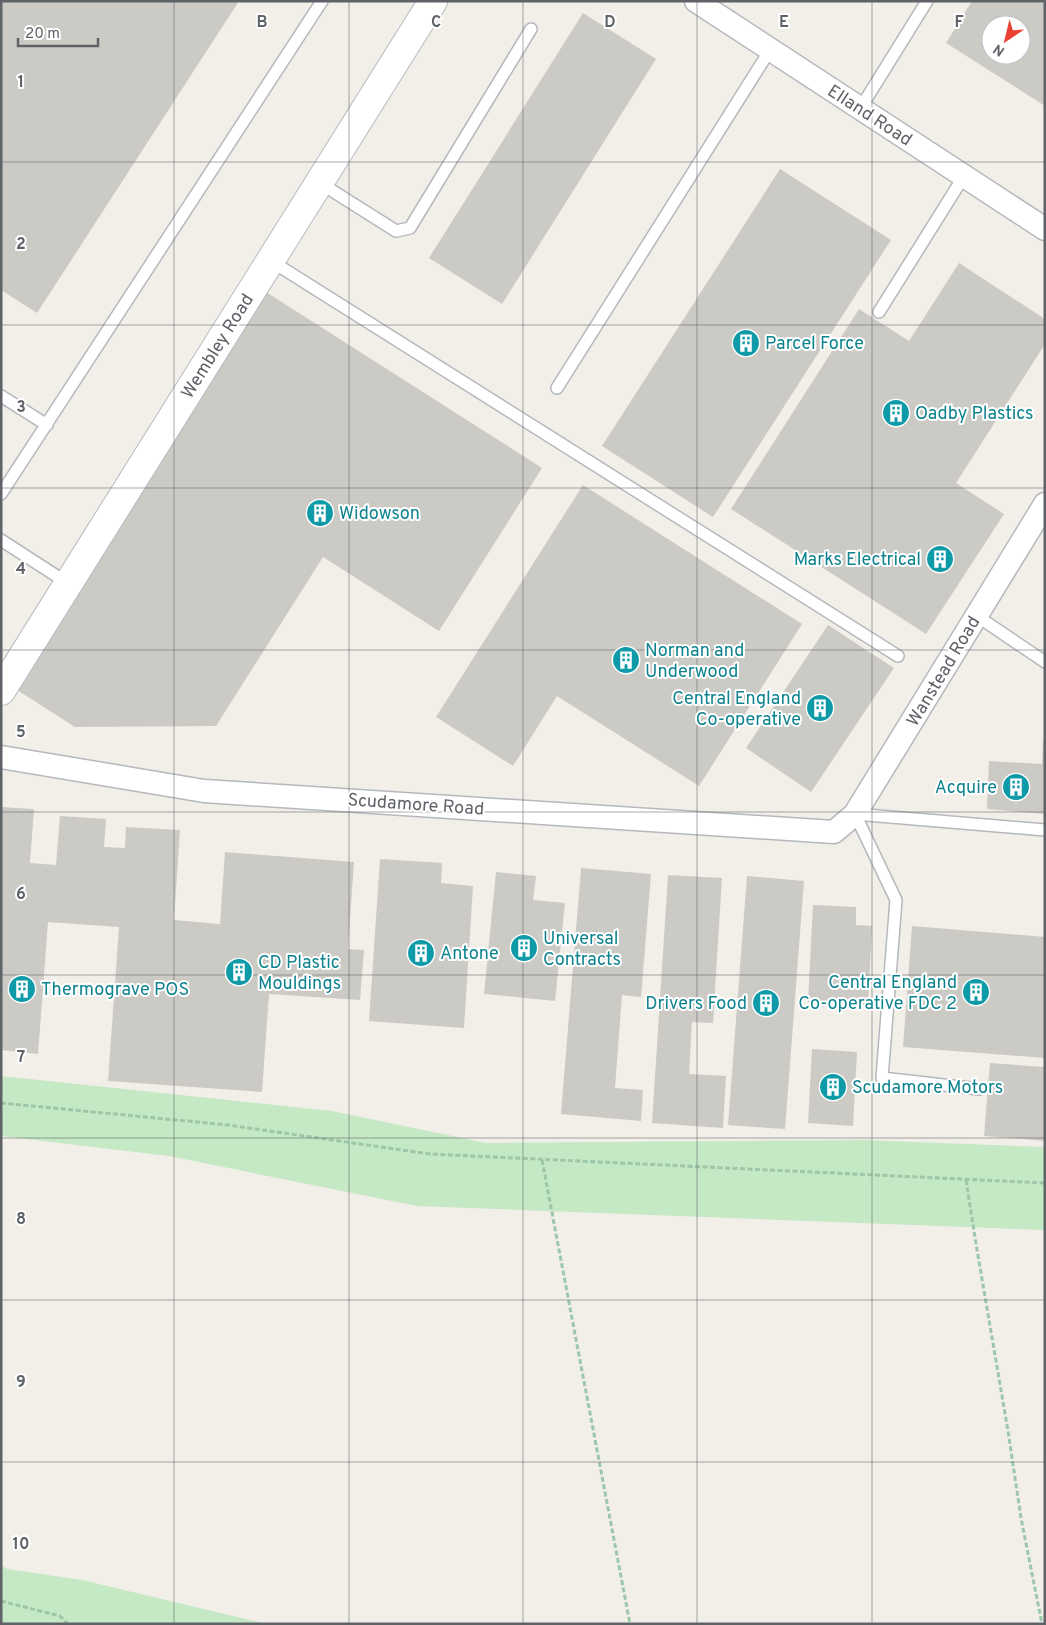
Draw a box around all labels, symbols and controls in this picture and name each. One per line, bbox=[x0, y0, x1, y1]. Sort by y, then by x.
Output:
text: B bbox=[256, 13, 268, 33]
text: C bbox=[431, 13, 441, 33]
text: D bbox=[604, 13, 616, 33]
text: E bbox=[779, 13, 789, 33]
text: F bbox=[954, 13, 964, 33]
scale bar bbox=[18, 15, 98, 47]
north arrow bbox=[981, 15, 1031, 65]
text: 20 m bbox=[25, 25, 60, 44]
text: N bbox=[990, 40, 1008, 59]
text: 1 bbox=[18, 73, 24, 93]
street label: Elland Road bbox=[823, 80, 916, 152]
text: 2 bbox=[16, 235, 26, 255]
street label: Wembley Road bbox=[177, 290, 260, 404]
building icon: Parcel Force bbox=[731, 328, 761, 358]
place label: Parcel Force bbox=[765, 333, 864, 356]
text: 3 bbox=[16, 398, 26, 418]
building icon: Oadby Plastics bbox=[881, 398, 911, 428]
place label: Oadby Plastics bbox=[915, 403, 1034, 426]
building icon: Widowson bbox=[305, 498, 335, 528]
place label: Widowson bbox=[339, 503, 420, 526]
building icon: Marks Electrical bbox=[925, 544, 955, 574]
place label: Marks Electrical bbox=[794, 549, 921, 572]
text: 4 bbox=[16, 560, 26, 580]
street label: Wanstead Road bbox=[902, 612, 986, 731]
place label: Norman and Underwood bbox=[645, 640, 744, 684]
building icon: Norman and Underwood bbox=[611, 645, 641, 675]
place label: Central England Co-operative bbox=[672, 688, 801, 732]
building icon: Central England Co-operative bbox=[805, 693, 835, 723]
text: 5 bbox=[16, 723, 26, 743]
building icon: Acquire bbox=[1001, 772, 1031, 802]
place label: Acquire bbox=[935, 777, 997, 800]
street label: Scudamore Road bbox=[347, 789, 485, 822]
text: 6 bbox=[16, 885, 26, 905]
place label: Universal Contracts bbox=[543, 928, 621, 972]
building icon: Universal Contracts bbox=[509, 933, 539, 963]
building icon: Antone bbox=[406, 938, 436, 968]
place label: Antone bbox=[440, 943, 499, 966]
place label: CD Plastic Mouldings bbox=[258, 952, 341, 996]
building icon: CD Plastic Mouldings bbox=[224, 957, 254, 987]
place label: Central England Co-operative FDC 2 bbox=[798, 972, 957, 1016]
building icon: Thermograve POS bbox=[7, 974, 37, 1004]
building icon: Central England Co-operative FDC 2 bbox=[961, 977, 991, 1007]
place label: Thermograve POS bbox=[41, 979, 189, 1002]
building icon: Drivers Food bbox=[751, 988, 781, 1018]
place label: Drivers Food bbox=[645, 993, 747, 1016]
text: 7 bbox=[17, 1048, 25, 1068]
building icon: Scudamore Motors bbox=[818, 1072, 848, 1102]
place label: Scudamore Motors bbox=[852, 1077, 1003, 1100]
text: 8 bbox=[16, 1210, 26, 1230]
text: 9 bbox=[16, 1373, 26, 1393]
text: 10 bbox=[13, 1535, 29, 1555]

